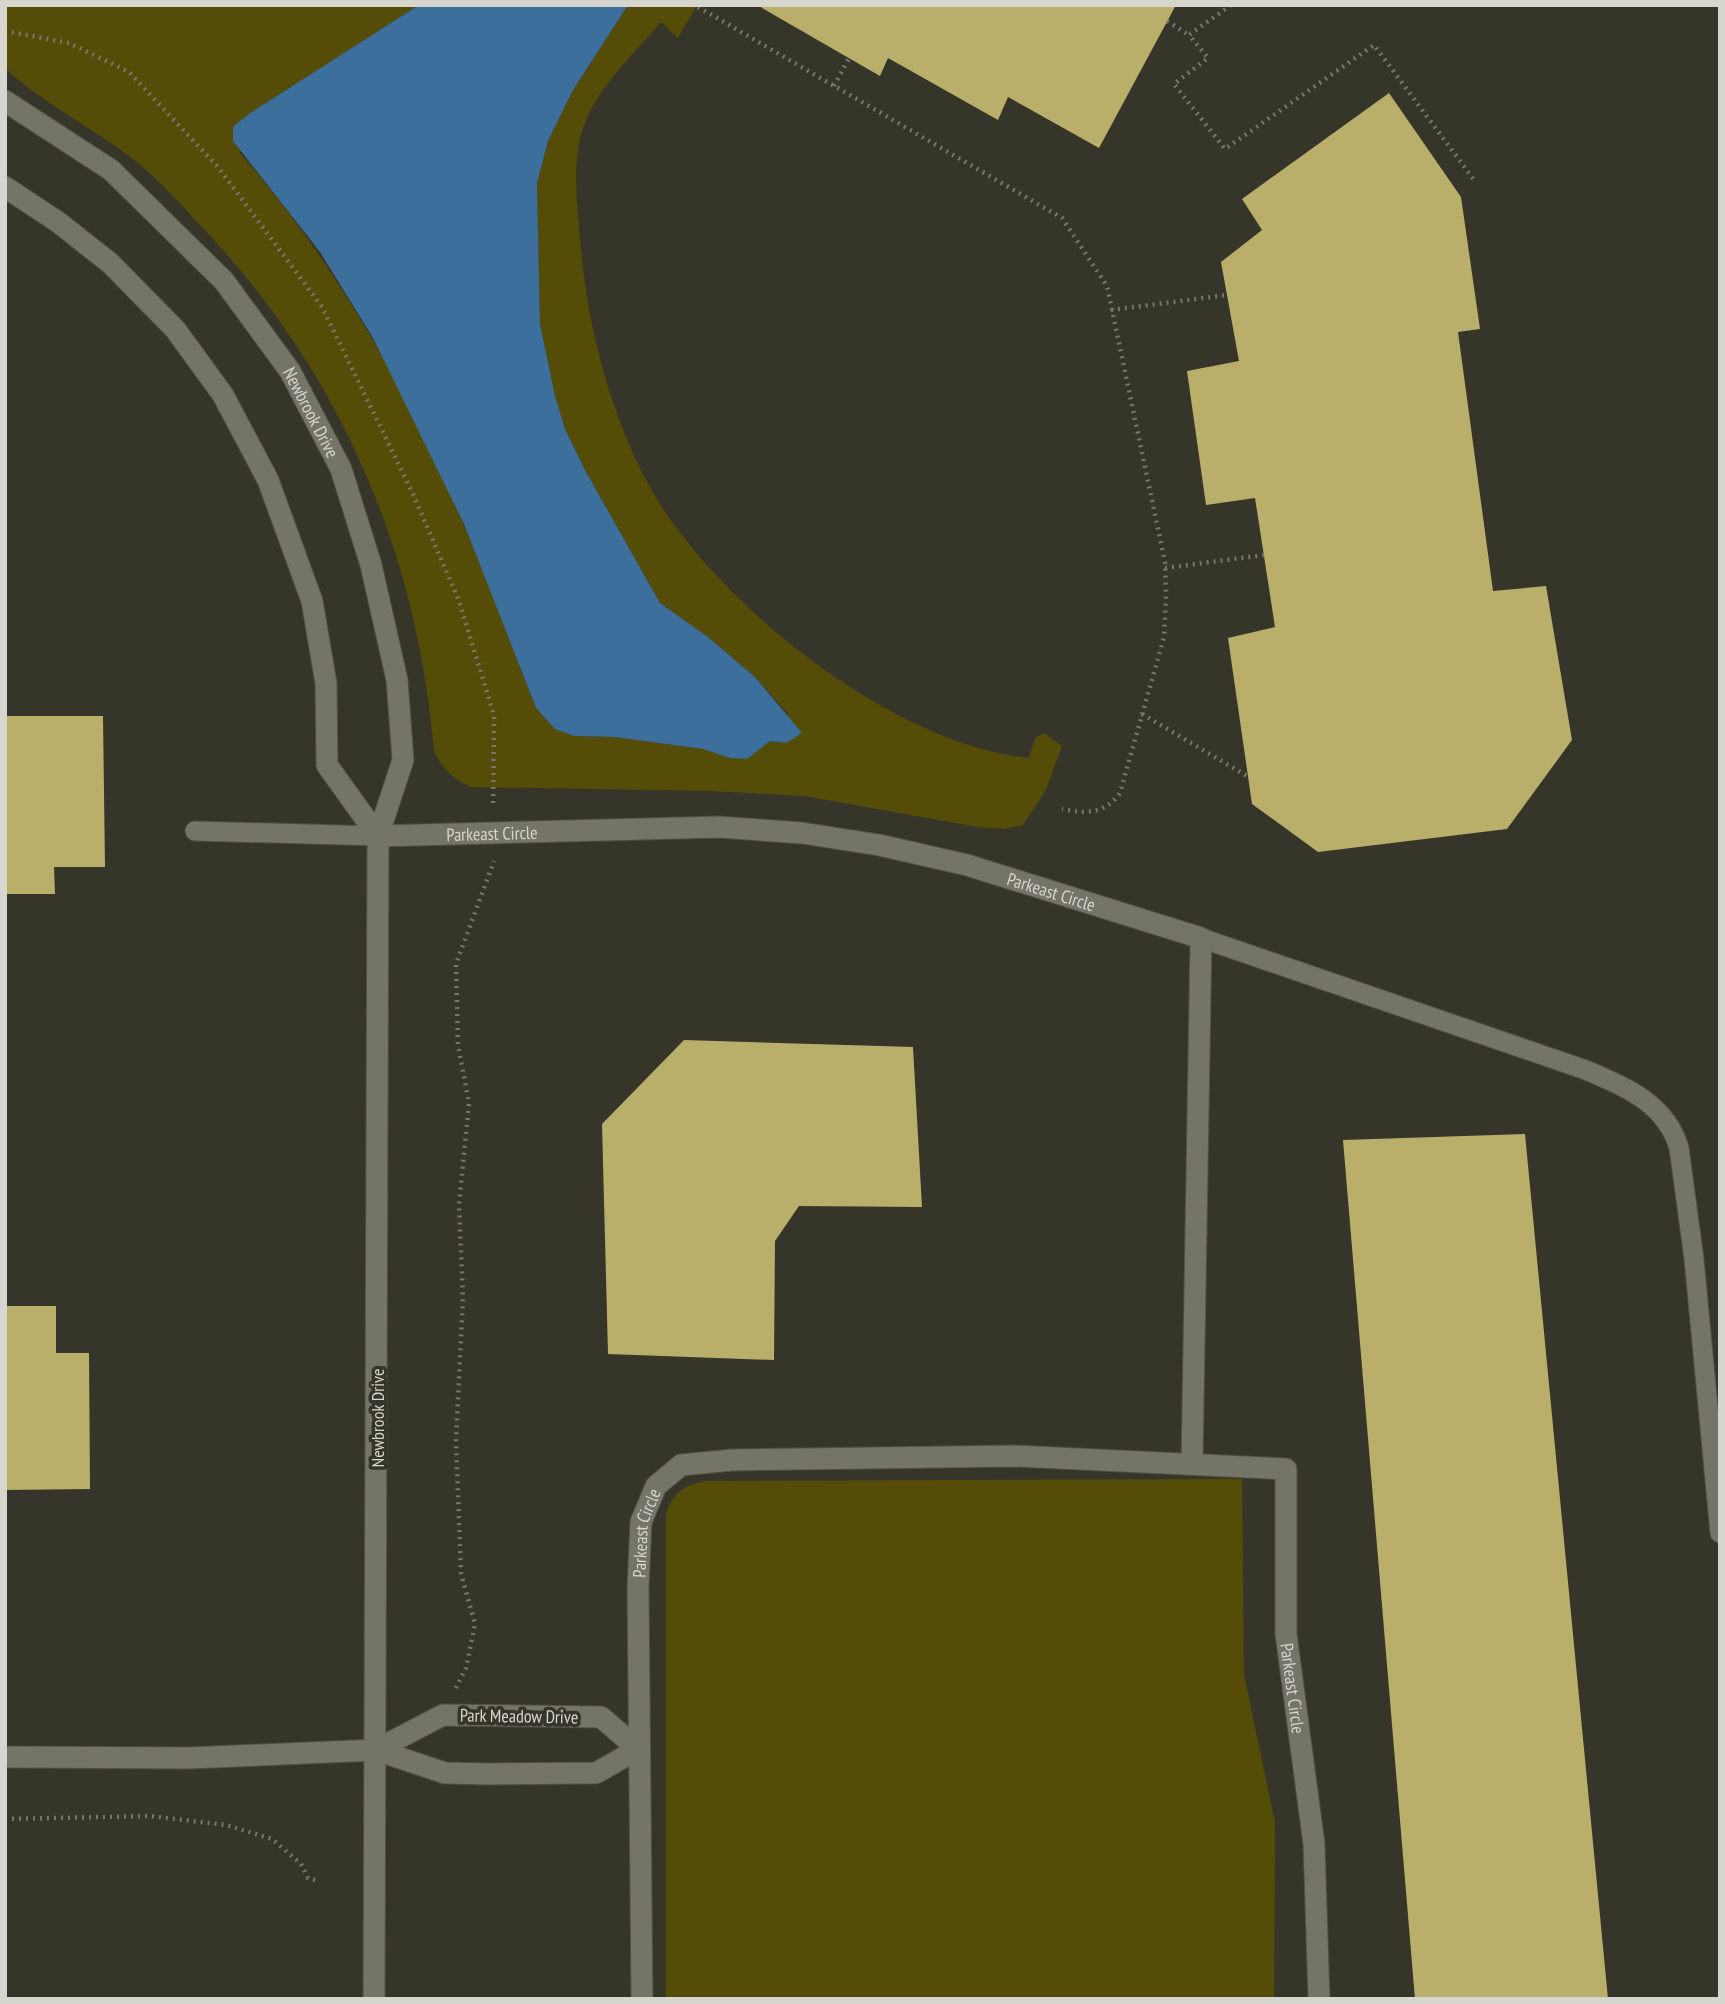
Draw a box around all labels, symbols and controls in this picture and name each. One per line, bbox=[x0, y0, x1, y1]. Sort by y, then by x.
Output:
street label: Newbrook Drive bbox=[278, 363, 345, 461]
street label: Parkeast Circle bbox=[446, 820, 538, 846]
street label: Parkeast Circle bbox=[1004, 867, 1098, 916]
street label: Newbrook Drive bbox=[366, 1369, 389, 1467]
street label: Parkeast Circle bbox=[627, 1485, 665, 1578]
street label: Parkeast Circle bbox=[1276, 1641, 1311, 1735]
street label: Park Meadow Drive bbox=[460, 1703, 578, 1729]

